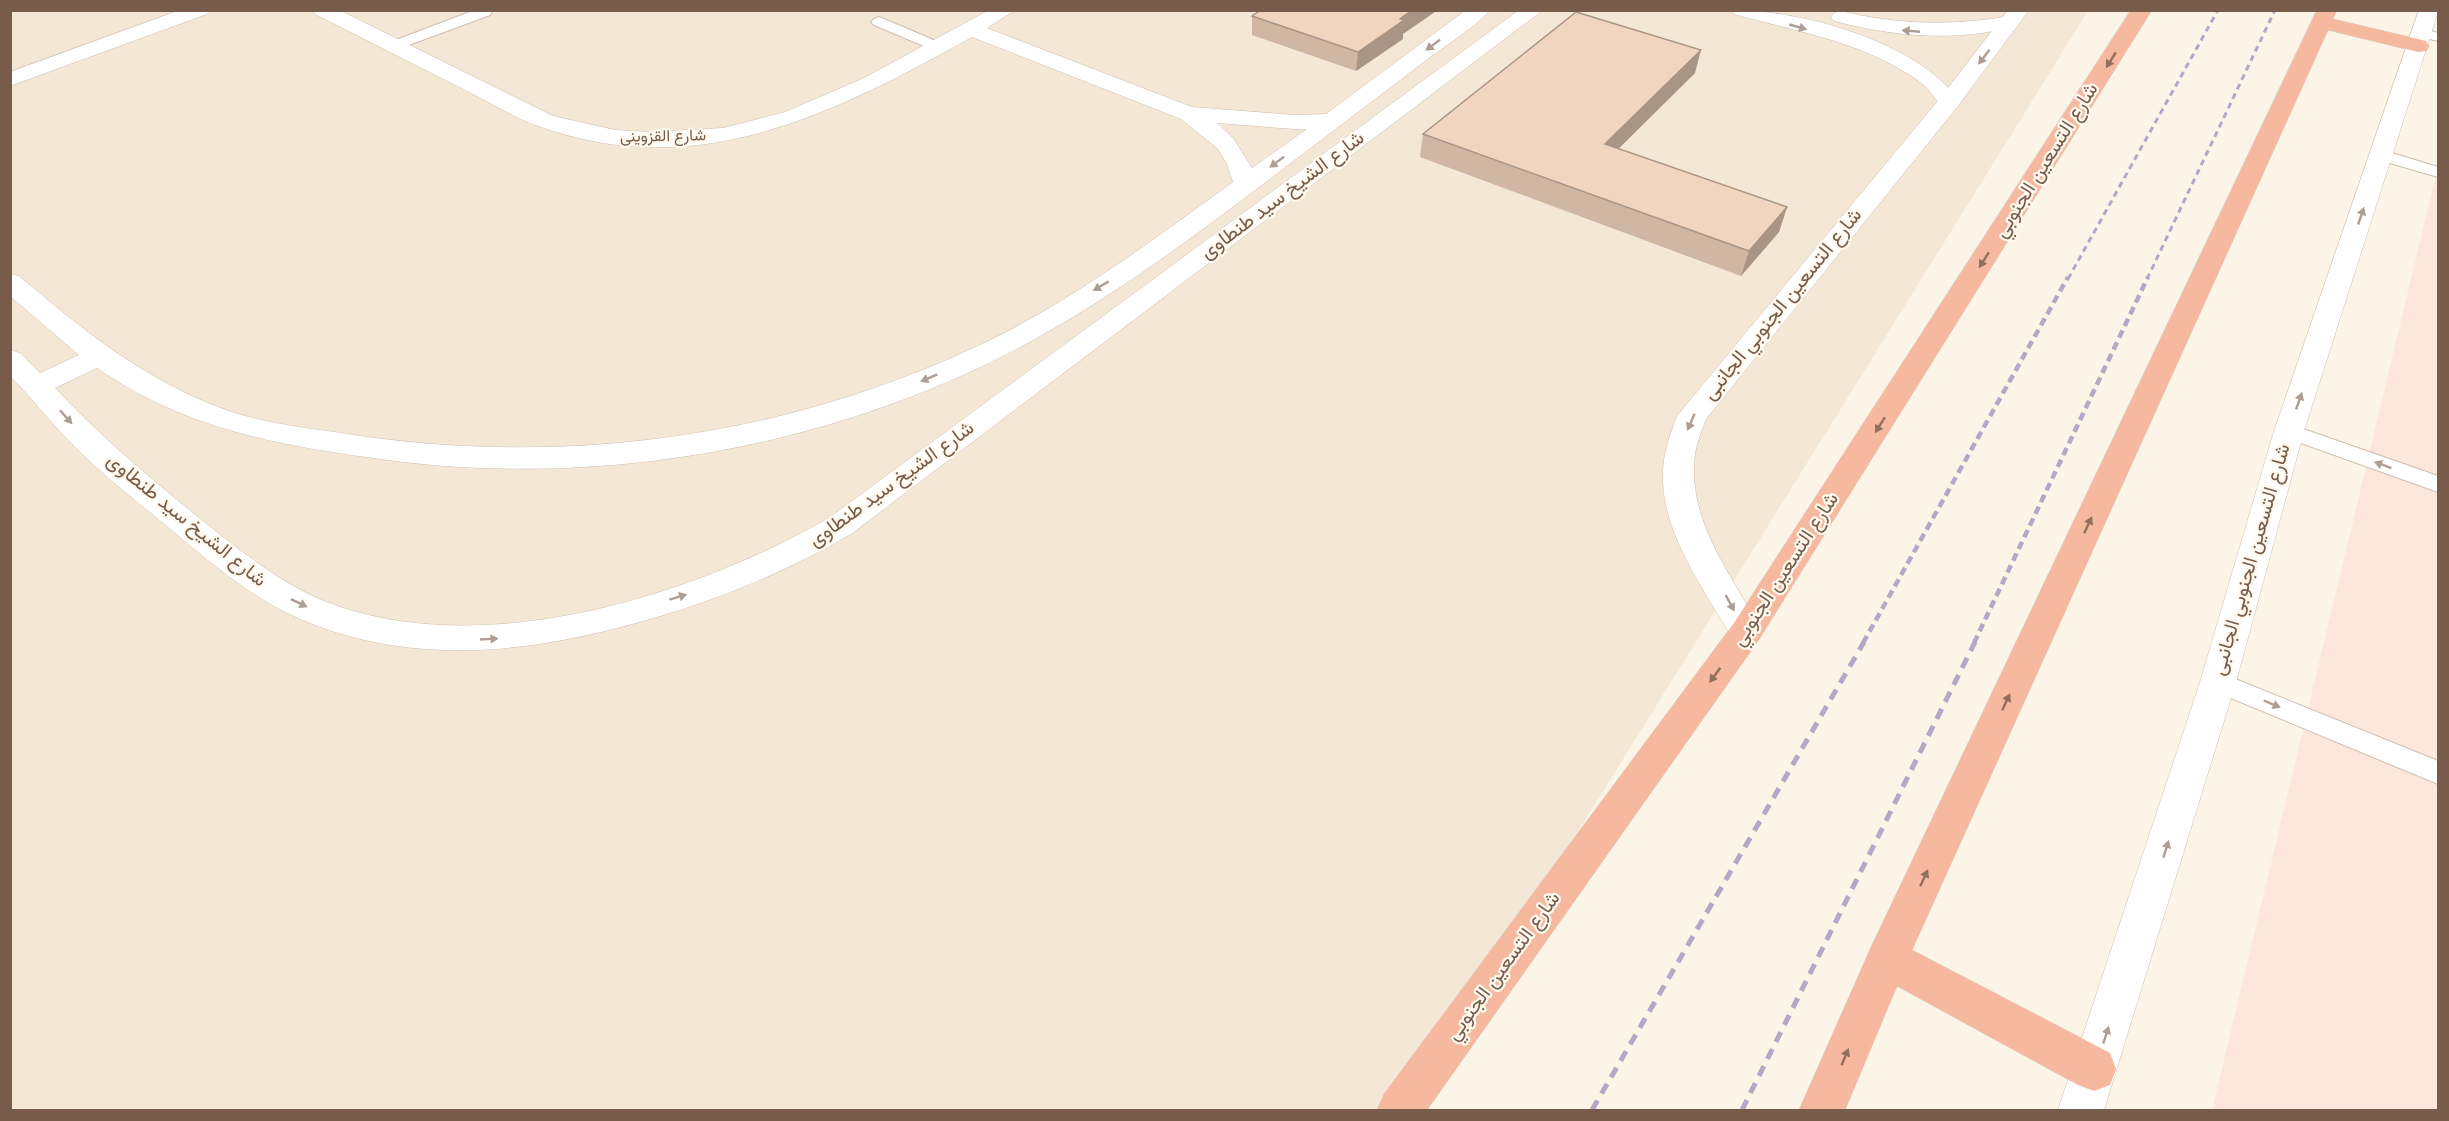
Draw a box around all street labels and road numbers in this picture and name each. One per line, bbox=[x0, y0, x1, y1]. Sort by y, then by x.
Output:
street label: شارع التسعين الجنوبي bbox=[1989, 79, 2107, 245]
street label: شارع القزوينى bbox=[620, 126, 706, 148]
street label: شارع الشيخ سيد طنطاوى bbox=[1196, 126, 1370, 266]
street label: شارع التسعين الجنوبي الجانبى bbox=[1697, 204, 1870, 408]
street label: شارع الشيخ سيد طنطاوى bbox=[804, 416, 980, 554]
street label: شارع التسعين الجنوبي الجانبى bbox=[2206, 441, 2299, 679]
street label: شارع الشيخ سيد طنطاوى bbox=[101, 448, 271, 594]
street label: شارع التسعين الجنوبي bbox=[1727, 488, 1847, 653]
street label: شارع التسعين الجنوبي bbox=[1441, 887, 1569, 1048]

